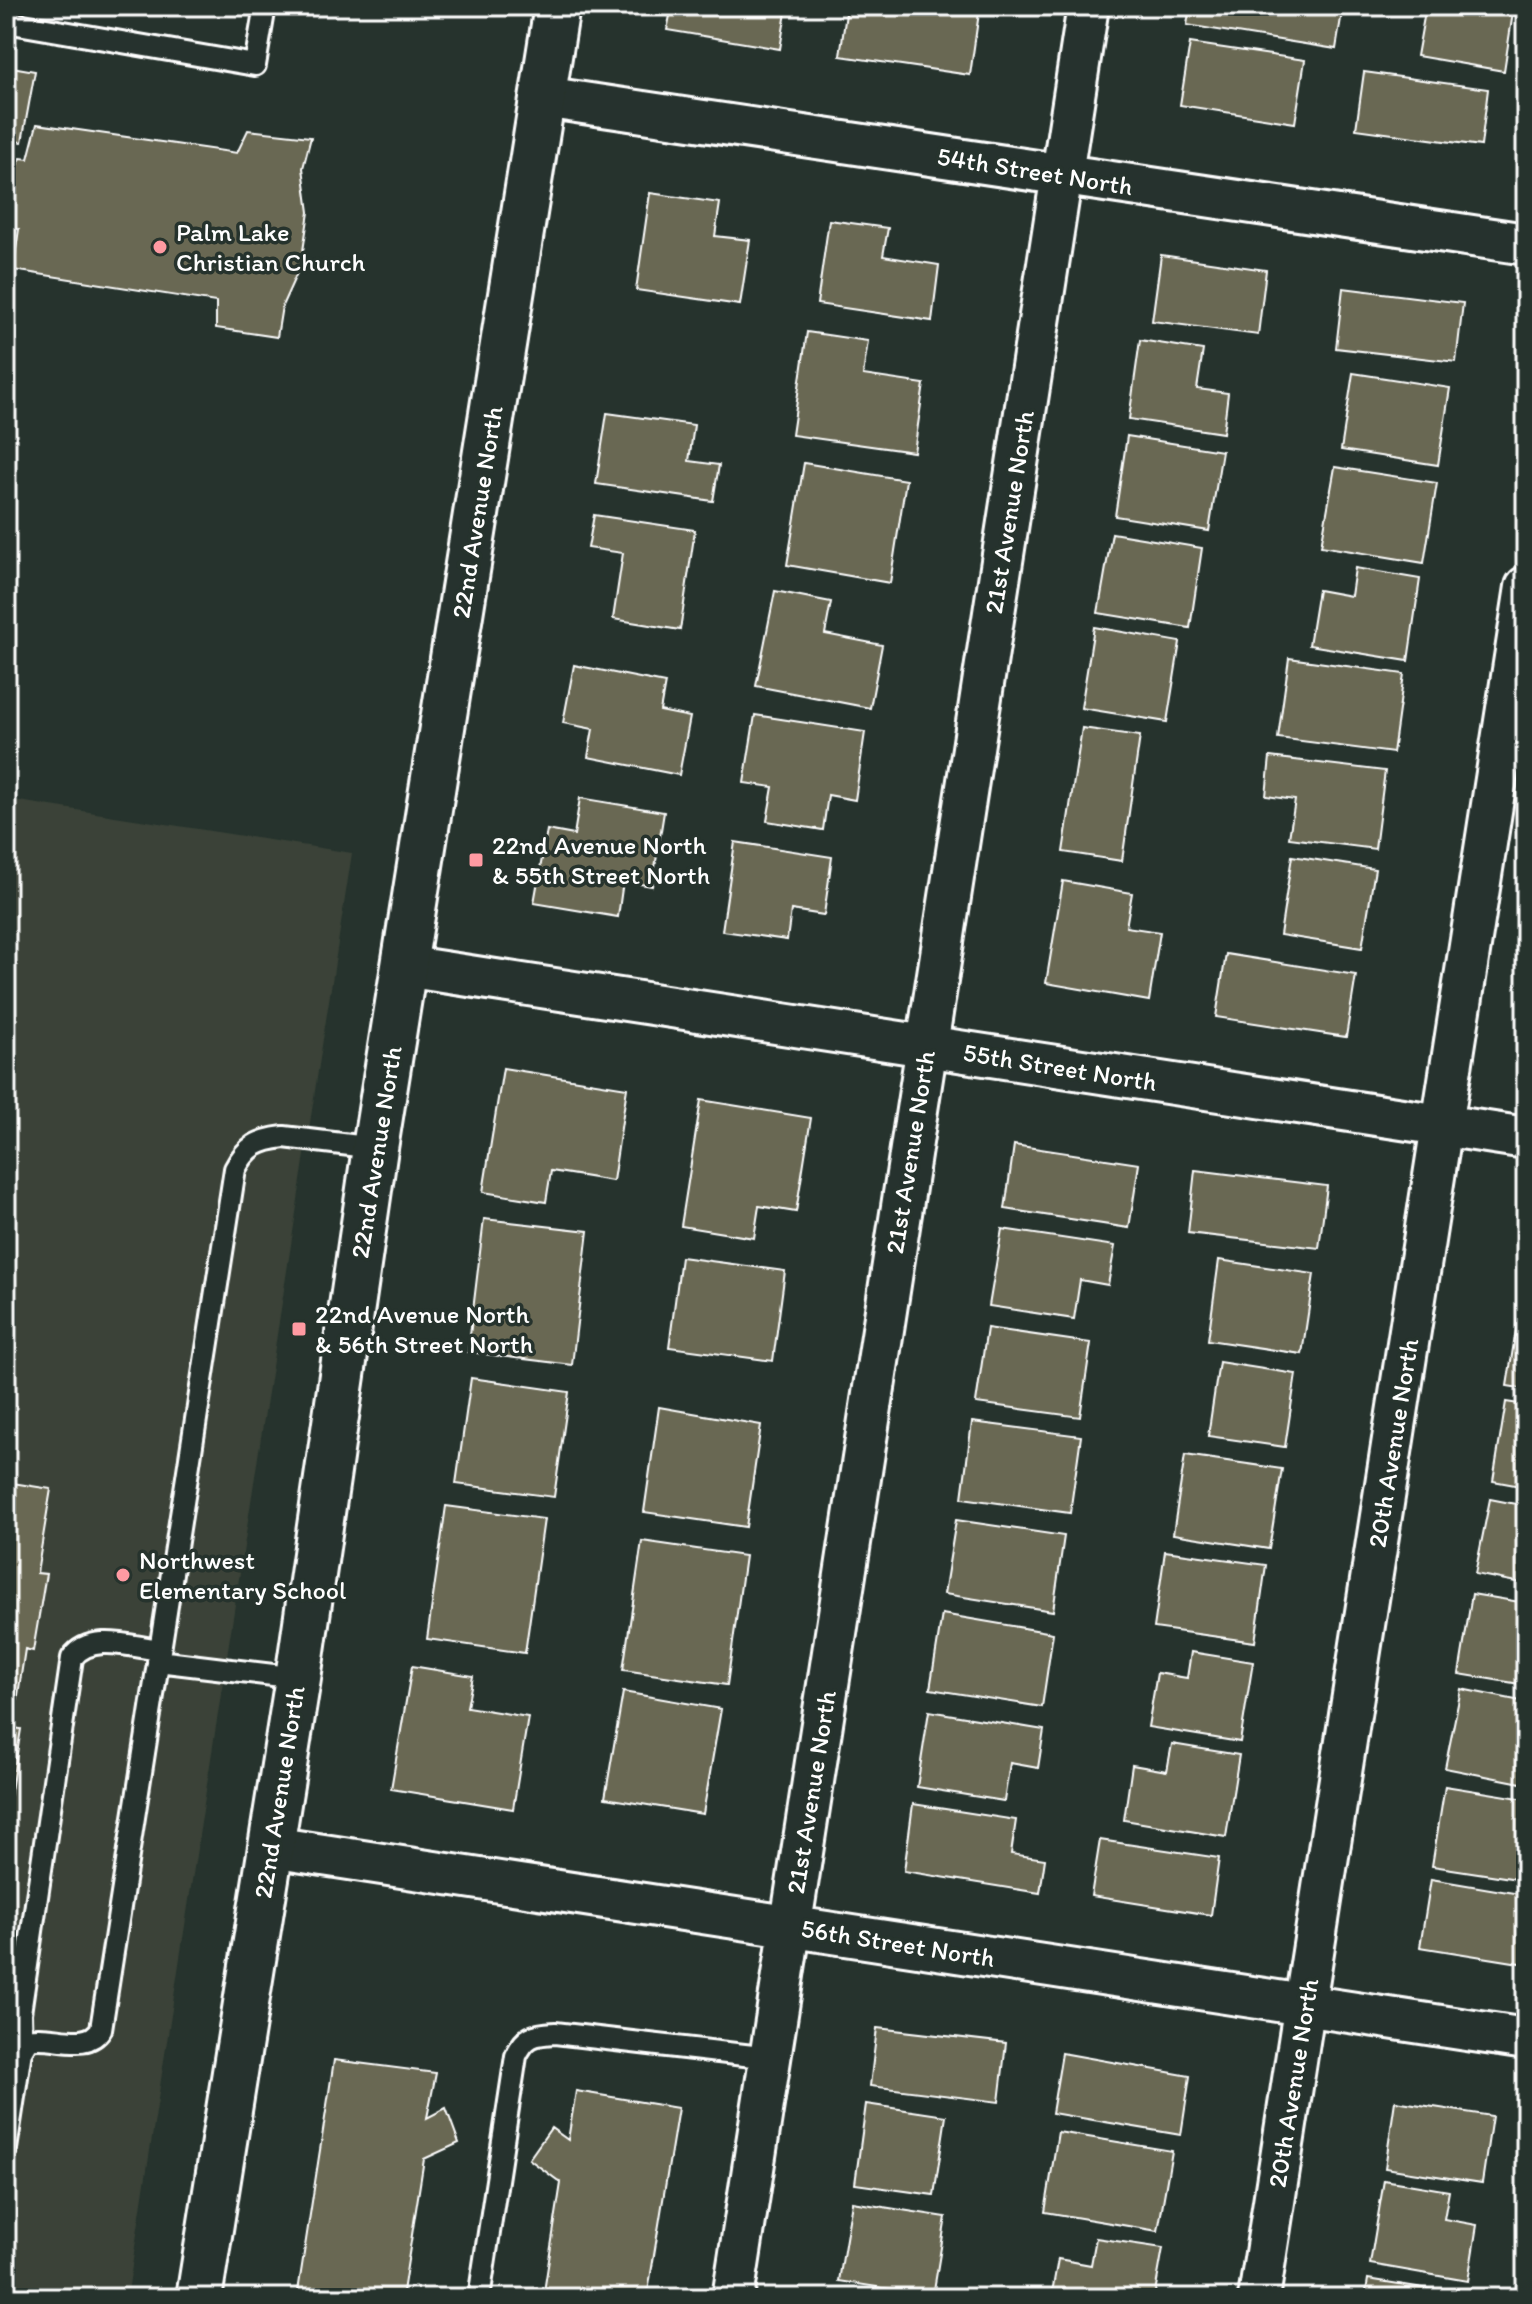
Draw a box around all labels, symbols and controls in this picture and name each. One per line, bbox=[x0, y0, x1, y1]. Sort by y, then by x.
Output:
street label: 54th Street North bbox=[935, 140, 1135, 202]
place label: Palm Lake Christian Church bbox=[176, 216, 366, 278]
marker: Palm Lake Christian Church bbox=[151, 238, 169, 256]
street label: 22nd Avenue North bbox=[444, 404, 510, 620]
street label: 21st Avenue North bbox=[977, 408, 1041, 616]
place label: 22nd Avenue North & 55th Street North bbox=[492, 829, 710, 891]
marker: 22nd Avenue North & 55th Street North bbox=[467, 851, 485, 869]
street label: 55th Street North bbox=[961, 1036, 1159, 1098]
street label: 22nd Avenue North bbox=[343, 1044, 409, 1260]
street label: 21st Avenue North bbox=[878, 1048, 942, 1256]
place label: 22nd Avenue North & 56th Street North bbox=[315, 1298, 533, 1360]
marker: 22nd Avenue North & 56th Street North bbox=[290, 1320, 308, 1338]
street label: 20th Avenue North bbox=[1361, 1336, 1425, 1550]
place label: Northwest Elementary School bbox=[139, 1544, 346, 1606]
marker: Northwest Elementary School bbox=[114, 1566, 132, 1584]
street label: 22nd Avenue North bbox=[246, 1684, 312, 1900]
street label: 21st Avenue North bbox=[779, 1688, 843, 1896]
street label: 56th Street North bbox=[799, 1912, 997, 1974]
street label: 20th Avenue North bbox=[1261, 1976, 1325, 2190]

